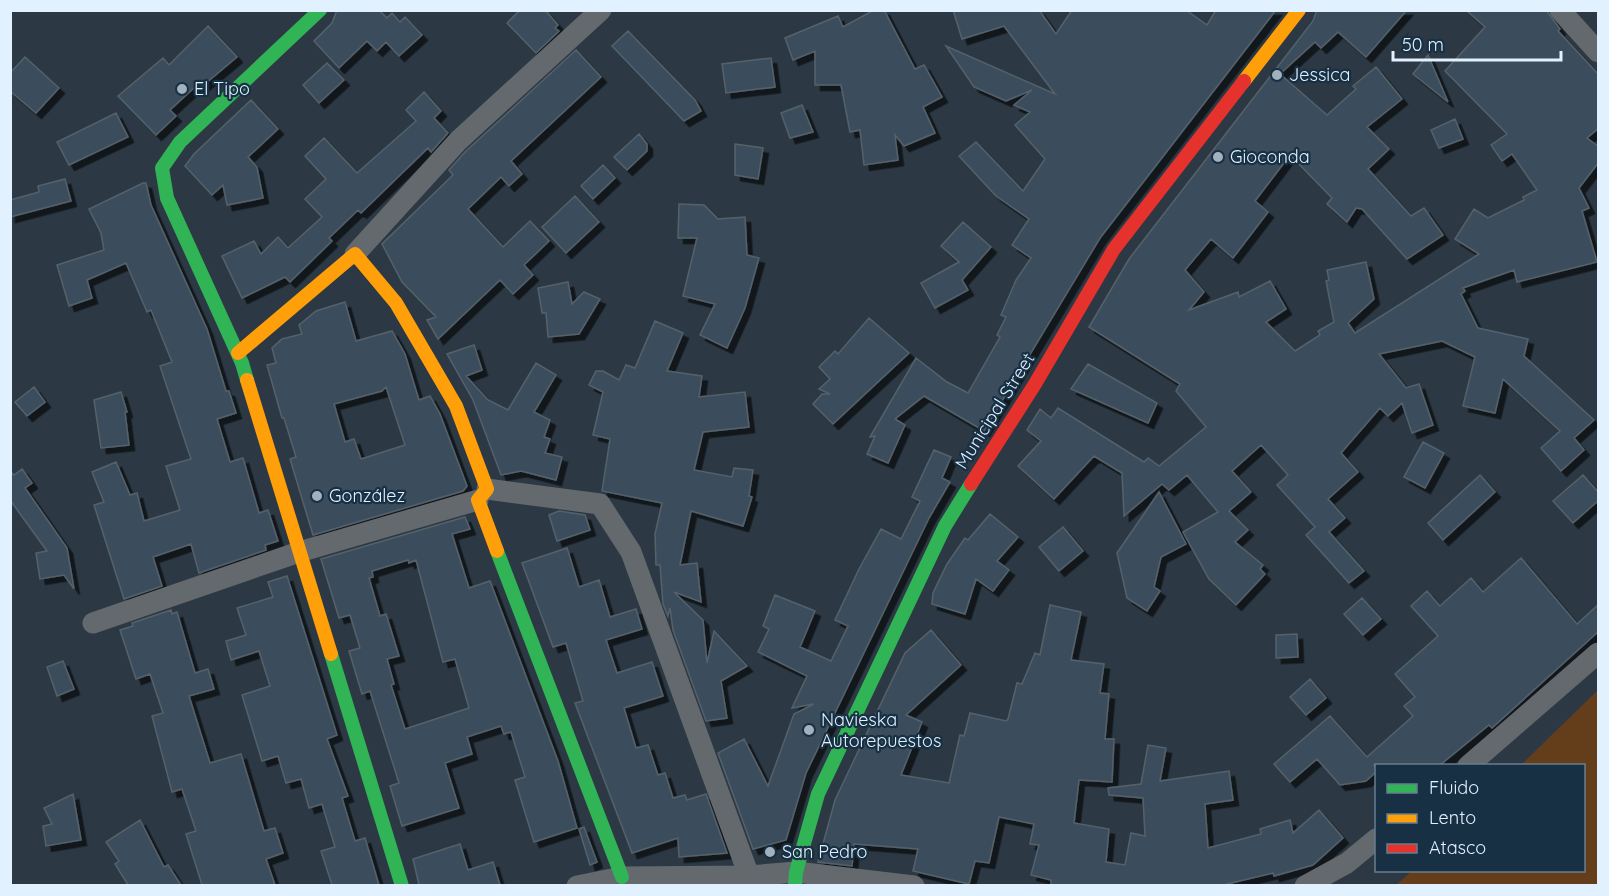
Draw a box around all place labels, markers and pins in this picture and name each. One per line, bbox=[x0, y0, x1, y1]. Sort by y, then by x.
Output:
place label: Jessica bbox=[1289, 63, 1350, 86]
marker: Jessica bbox=[1270, 68, 1284, 82]
place label: El Tipo bbox=[194, 77, 250, 100]
marker: El Tipo bbox=[175, 82, 189, 96]
place label: Gioconda bbox=[1230, 145, 1310, 168]
marker: Gioconda bbox=[1211, 150, 1225, 164]
place label: González bbox=[329, 484, 405, 507]
marker: González bbox=[310, 489, 324, 503]
place label: Navieska Autorepuestos bbox=[821, 708, 941, 752]
marker: Navieska Autorepuestos bbox=[802, 723, 816, 737]
place label: San Pedro bbox=[782, 840, 867, 863]
marker: San Pedro bbox=[763, 845, 777, 859]

